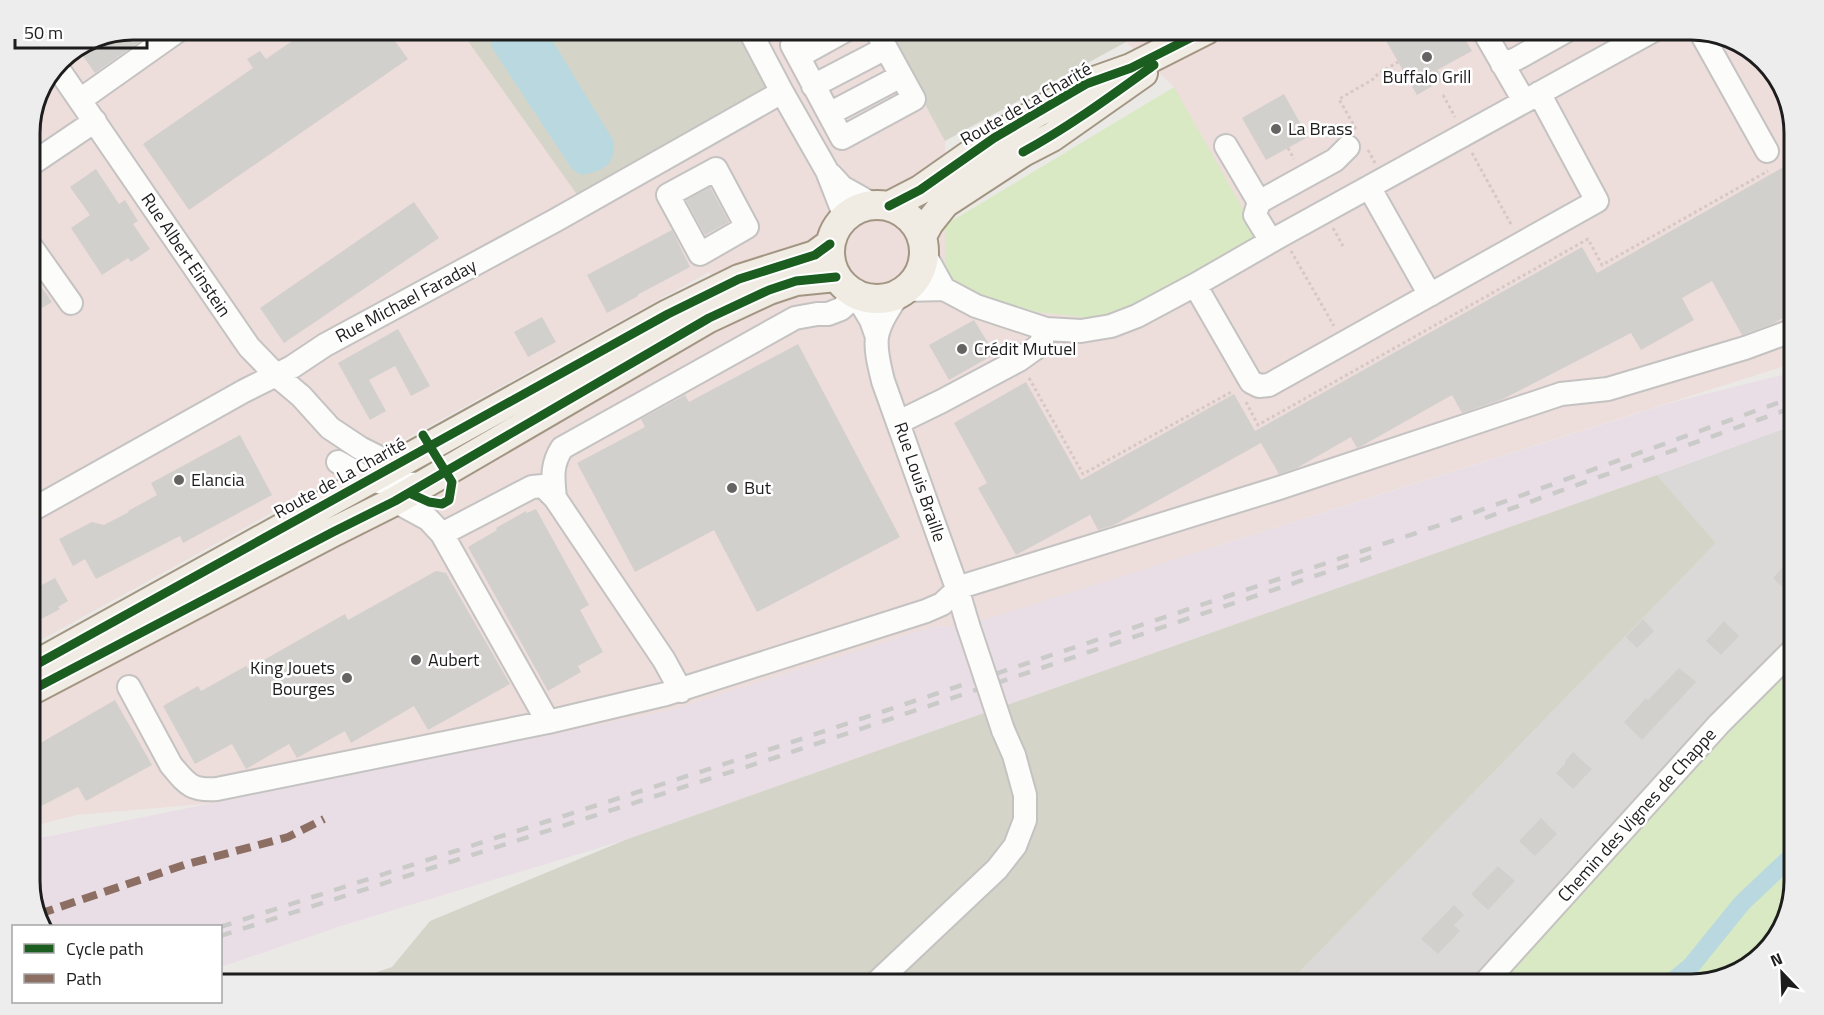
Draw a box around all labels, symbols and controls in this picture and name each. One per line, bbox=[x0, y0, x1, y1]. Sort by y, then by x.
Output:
scale bar bbox=[15, 12, 147, 50]
text: 50 m bbox=[24, 19, 63, 46]
marker: Buffalo Grill bbox=[1420, 50, 1434, 64]
street label: Route de La Charité bbox=[955, 55, 1096, 152]
place label: Buffalo Grill bbox=[1383, 63, 1471, 90]
place label: La Brass bbox=[1288, 115, 1353, 142]
marker: La Brass bbox=[1269, 122, 1283, 136]
street label: Rue Albert Einstein bbox=[135, 187, 238, 322]
street label: Rue Michael Faraday bbox=[330, 252, 482, 349]
place label: Crédit Mutuel bbox=[974, 335, 1076, 362]
marker: Crédit Mutuel bbox=[955, 342, 969, 356]
street label: Rue Louis Braille bbox=[887, 418, 954, 545]
street label: Route de La Charité bbox=[269, 430, 411, 525]
place label: Elancia bbox=[191, 466, 245, 493]
marker: Elancia bbox=[172, 473, 186, 487]
place label: But bbox=[744, 474, 772, 501]
marker: But bbox=[725, 481, 739, 495]
place label: Aubert bbox=[428, 646, 480, 673]
marker: Aubert bbox=[409, 653, 423, 667]
place label: King Jouets Bourges bbox=[250, 654, 335, 702]
marker: King Jouets Bourges bbox=[340, 671, 354, 685]
street label: Chemin des Vignes de Chappe bbox=[1551, 722, 1722, 908]
legend bbox=[12, 925, 222, 1003]
text: Cycle path bbox=[66, 935, 144, 962]
north arrow bbox=[1752, 943, 1812, 1003]
text: N bbox=[1766, 946, 1786, 972]
text: Path bbox=[66, 965, 102, 992]

